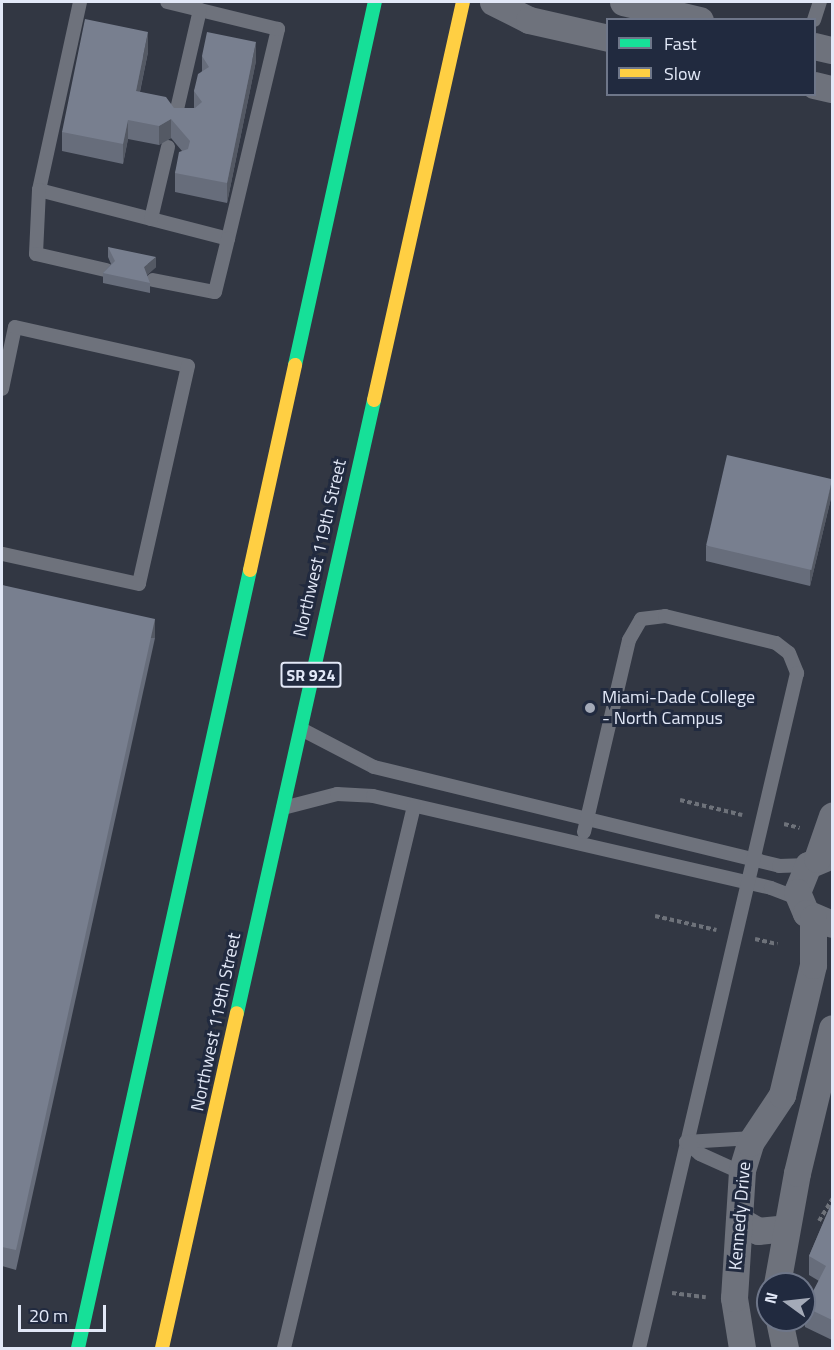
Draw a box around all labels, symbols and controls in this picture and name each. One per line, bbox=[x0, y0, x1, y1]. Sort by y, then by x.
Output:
legend bbox=[606, 18, 816, 96]
text: Fast bbox=[664, 30, 697, 57]
text: Slow bbox=[664, 60, 701, 87]
street label: Northwest 119th Street bbox=[289, 457, 351, 639]
road number: SR 924 bbox=[280, 662, 342, 688]
place label: Miami-Dade College - North Campus bbox=[602, 687, 755, 730]
marker: Miami-Dade College - North Campus bbox=[583, 701, 597, 715]
street label: Northwest 119th Street bbox=[187, 931, 245, 1113]
street label: Kennedy Drive bbox=[724, 1161, 756, 1271]
north arrow bbox=[756, 1272, 816, 1332]
text: N bbox=[758, 1289, 784, 1306]
scale bar bbox=[21, 1293, 110, 1331]
text: 20 m bbox=[29, 1302, 68, 1329]

